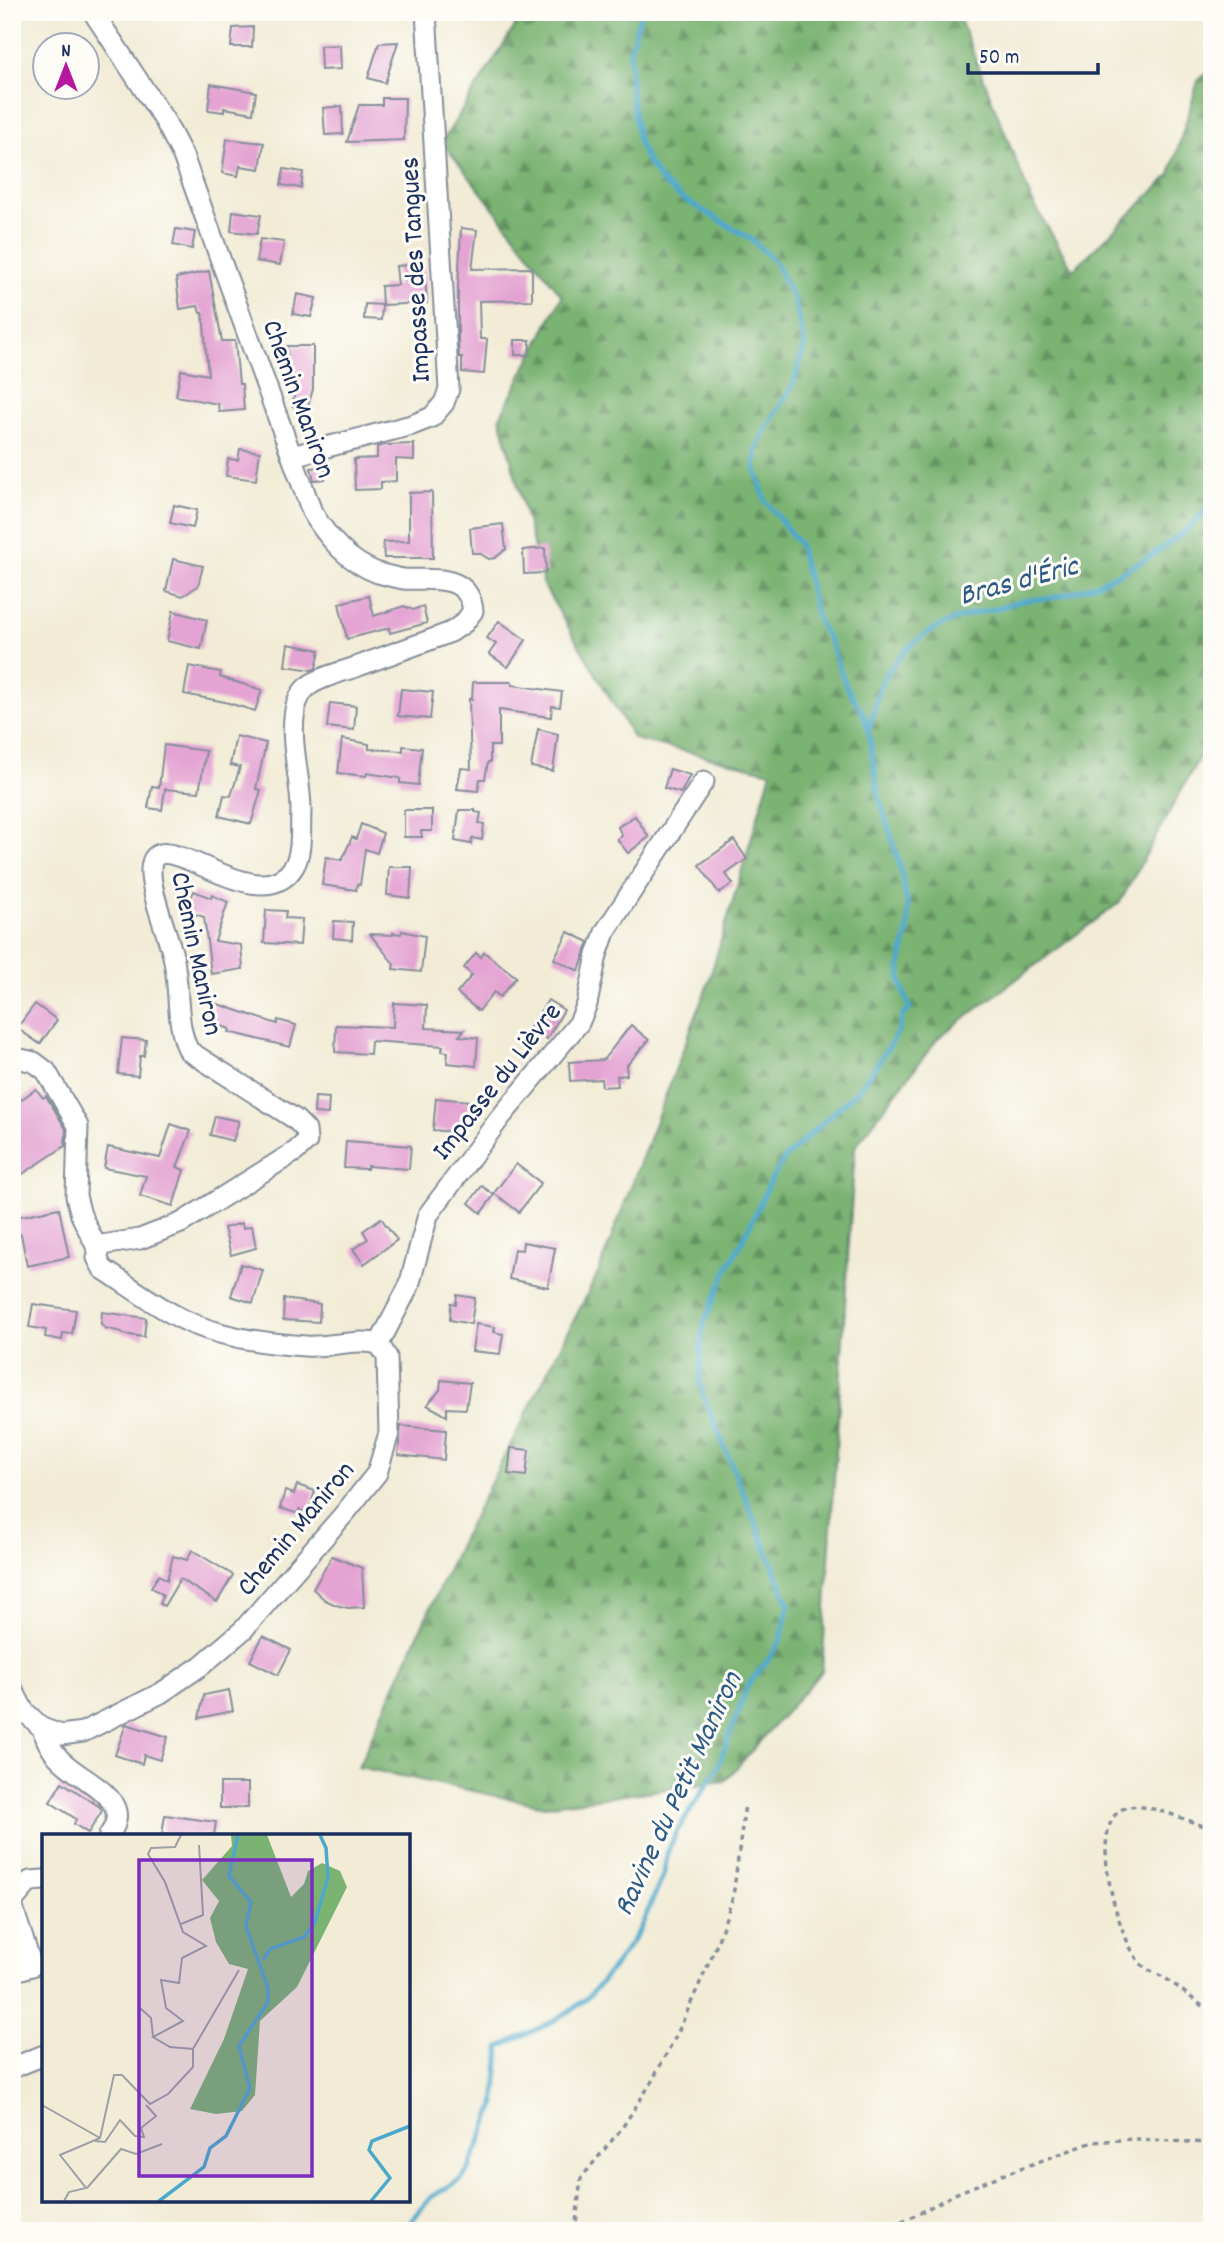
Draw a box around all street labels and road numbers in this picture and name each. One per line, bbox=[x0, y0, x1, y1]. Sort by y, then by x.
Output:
street label: Impasse des Tangues bbox=[392, 156, 444, 383]
street label: Chemin Maniron bbox=[249, 315, 343, 485]
street label: Chemin Maniron bbox=[157, 869, 231, 1039]
street label: Impasse du Lièvre bbox=[424, 996, 573, 1171]
street label: Chemin Maniron bbox=[229, 1454, 367, 1607]

